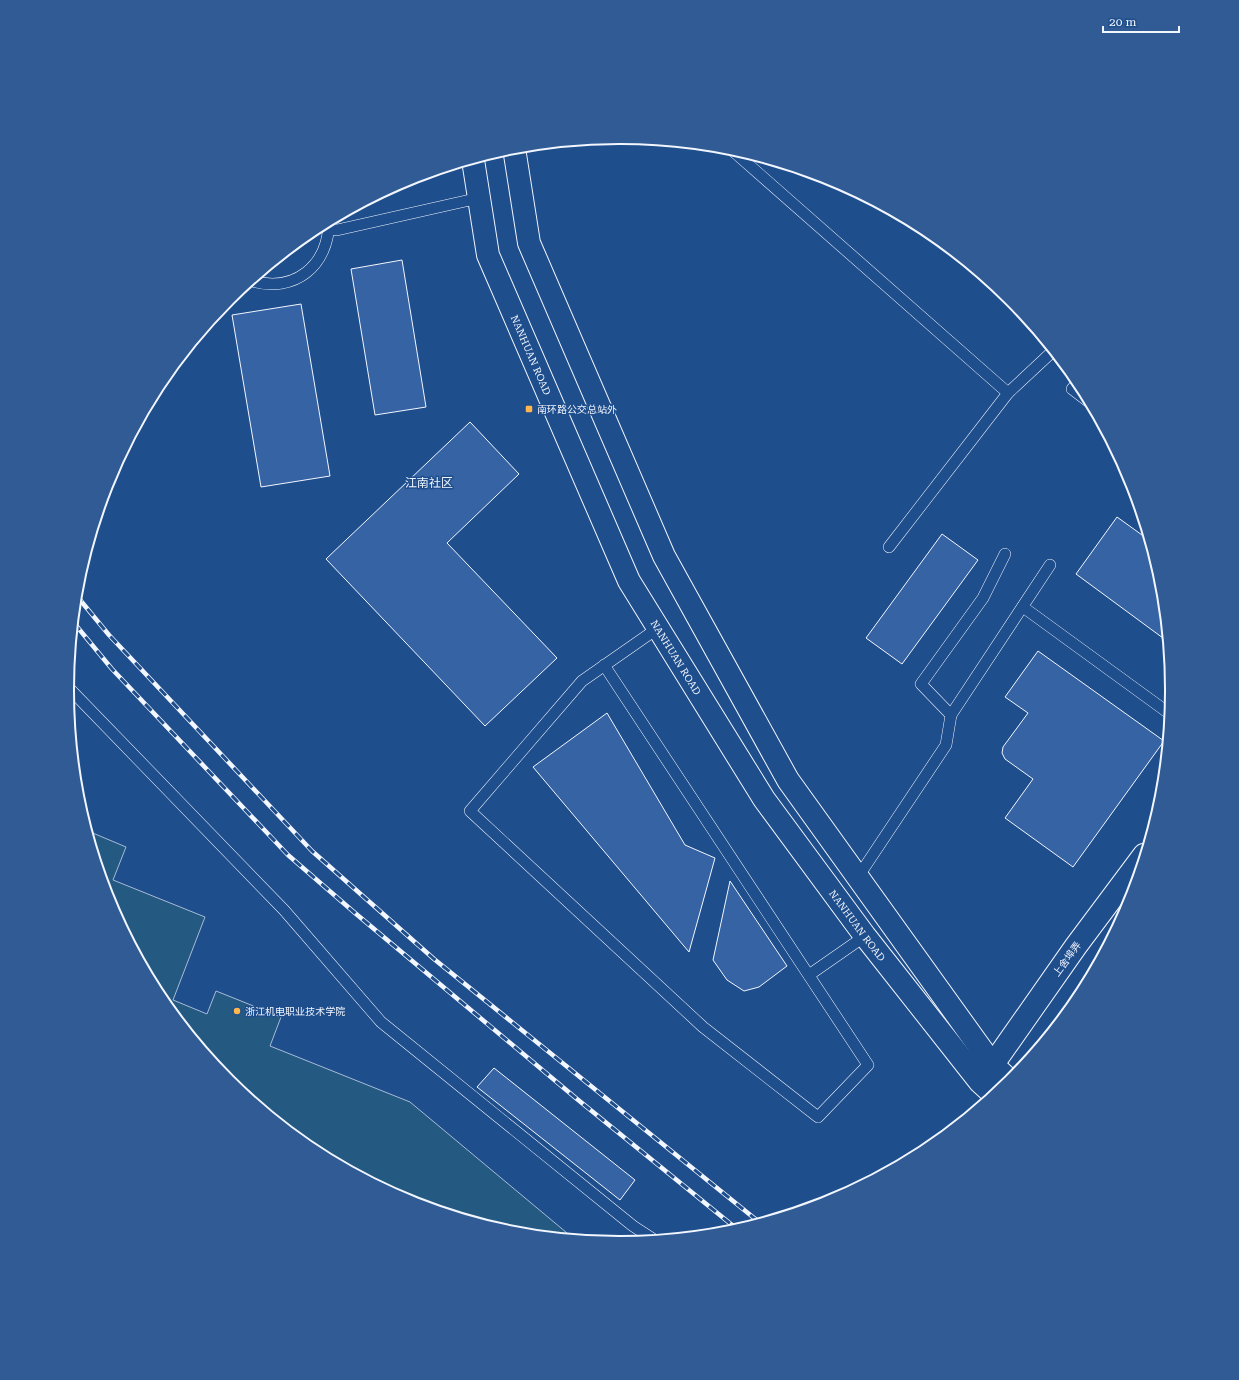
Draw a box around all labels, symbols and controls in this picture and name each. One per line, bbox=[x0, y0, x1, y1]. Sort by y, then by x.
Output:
scale bar bbox=[1103, 8, 1179, 34]
text: 20 m bbox=[1109, 15, 1136, 29]
street label: NANHUAN ROAD bbox=[509, 313, 553, 397]
marker: 南环路公交总站外 bbox=[524, 404, 534, 414]
place label: 南环路公交总站外 bbox=[537, 404, 617, 415]
district label: 江南社区 bbox=[405, 476, 453, 490]
street label: NANHUAN ROAD bbox=[649, 618, 704, 697]
street label: NANHUAN ROAD bbox=[827, 888, 888, 963]
street label: 上舍埠弄 bbox=[1051, 940, 1083, 978]
marker: 浙江机电职业技术学院 bbox=[232, 1006, 242, 1016]
place label: 浙江机电职业技术学院 bbox=[245, 1006, 345, 1017]

